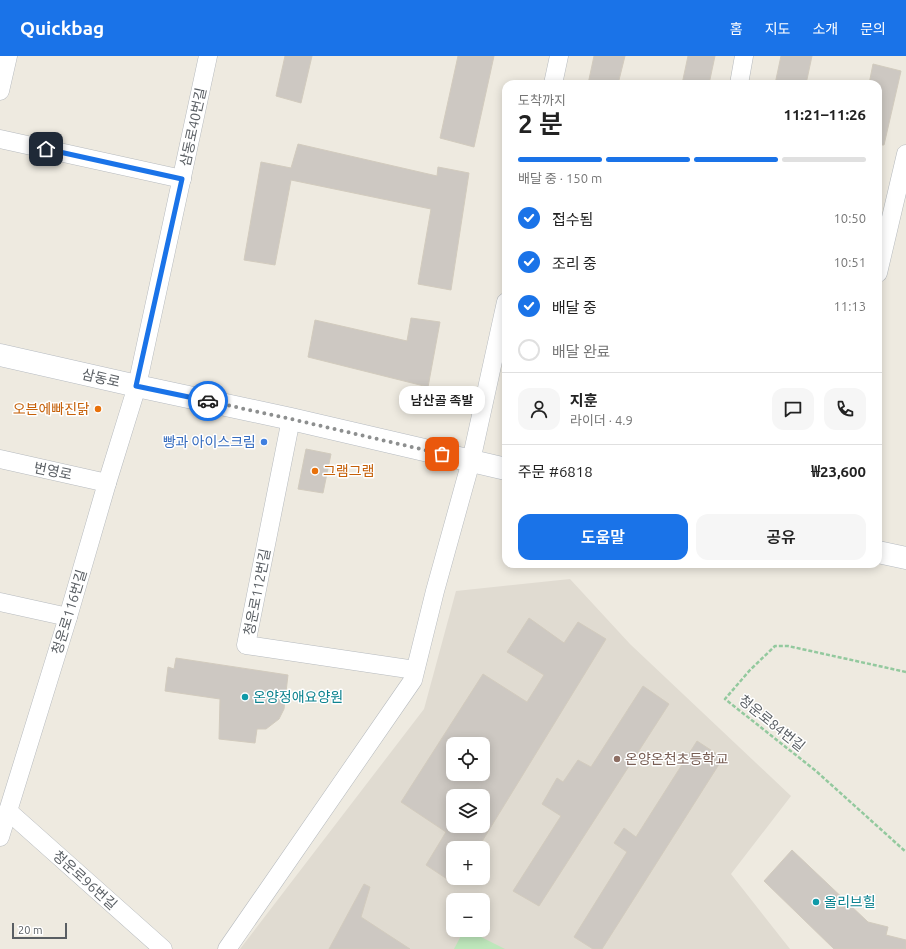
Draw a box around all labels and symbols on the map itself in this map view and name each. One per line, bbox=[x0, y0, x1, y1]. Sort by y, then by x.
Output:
street label: 삼동로40번길 bbox=[177, 86, 209, 168]
pin bbox=[29, 132, 63, 166]
street label: 삼동로 bbox=[80, 366, 122, 390]
courier bbox=[188, 381, 228, 421]
callout: 남산골 족발 bbox=[399, 386, 485, 414]
place label: 오븐에빠진닭 bbox=[13, 401, 90, 417]
marker: 오븐에빠진닭 bbox=[93, 404, 103, 414]
place label: 빵과 아이스크림 bbox=[163, 434, 256, 450]
marker: 빵과 아이스크림 bbox=[259, 437, 269, 447]
pin bbox=[425, 437, 459, 471]
street label: 번영로 bbox=[32, 459, 74, 483]
place label: 그램그램 bbox=[323, 463, 375, 479]
marker: 그램그램 bbox=[310, 466, 320, 476]
street label: 청운로112번길 bbox=[241, 547, 273, 637]
street label: 청운로116번길 bbox=[48, 568, 90, 656]
place label: 온양정애요양원 bbox=[253, 689, 343, 705]
marker: 온양정애요양원 bbox=[240, 692, 250, 702]
street label: 청운로84번길 bbox=[736, 692, 808, 754]
place label: 온양온천초등학교 bbox=[625, 751, 728, 767]
marker: 온양온천초등학교 bbox=[612, 754, 622, 764]
street label: 청운로96번길 bbox=[50, 847, 120, 913]
place label: 올리브힐 bbox=[824, 894, 876, 910]
marker: 올리브힐 bbox=[811, 897, 821, 907]
scale bar bbox=[12, 921, 67, 940]

